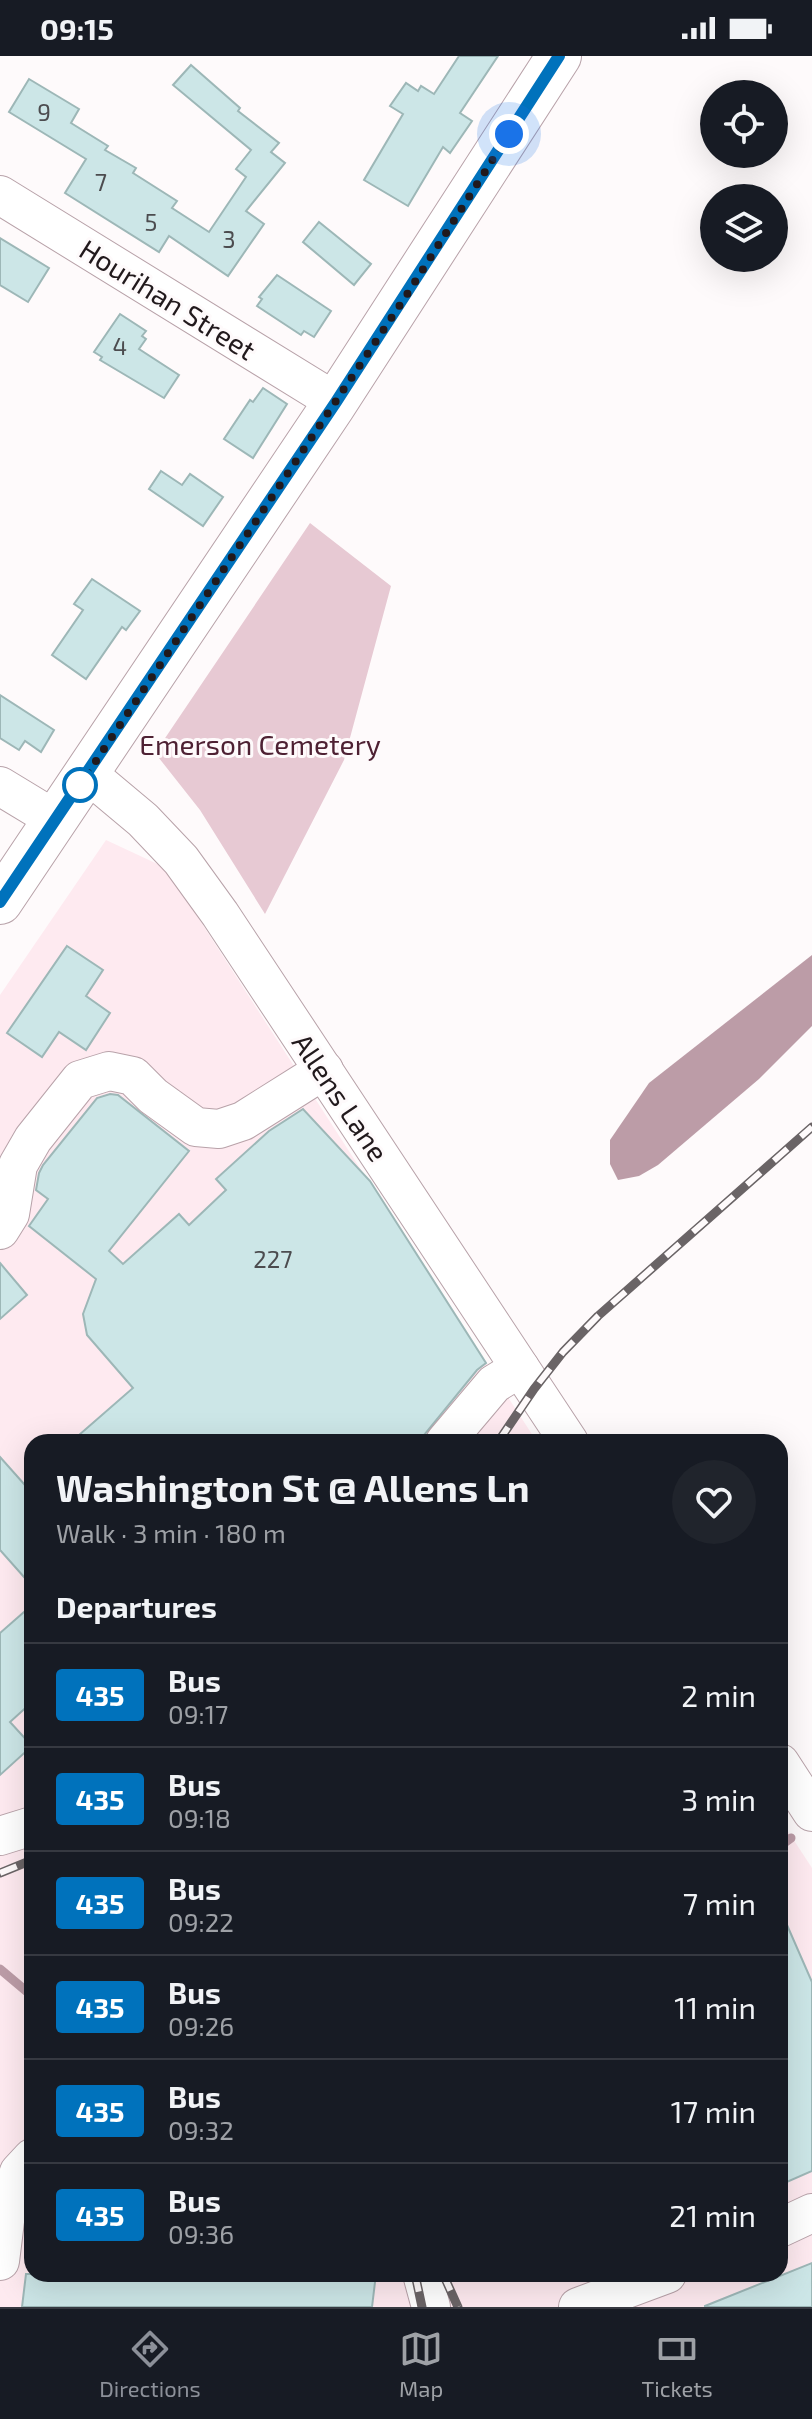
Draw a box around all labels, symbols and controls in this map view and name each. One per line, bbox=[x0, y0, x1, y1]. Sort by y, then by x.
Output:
text: 09:15 bbox=[40, 10, 114, 46]
map controls bbox=[700, 80, 788, 272]
button: locate bbox=[700, 80, 788, 168]
house number: 9 bbox=[37, 97, 51, 126]
your location bbox=[489, 114, 529, 154]
house number: 7 bbox=[95, 167, 107, 196]
button: layers bbox=[700, 184, 788, 272]
house number: 5 bbox=[145, 207, 157, 236]
house number: 3 bbox=[222, 224, 236, 253]
street label: Hourihan Street bbox=[74, 231, 262, 367]
house number: 4 bbox=[113, 331, 127, 360]
park label: Emerson Cemetery bbox=[139, 727, 381, 761]
unlabelled marker bbox=[63, 768, 97, 802]
street label: Allens Lane bbox=[286, 1027, 396, 1167]
house number: 227 bbox=[253, 1244, 293, 1273]
button: heart bbox=[672, 1460, 756, 1544]
text: Washington St @ Allens Ln bbox=[56, 1464, 529, 1510]
text: Walk · 3 min · 180 m bbox=[56, 1517, 286, 1548]
text: Departures bbox=[56, 1588, 217, 1624]
text: Bus bbox=[168, 1662, 221, 1698]
text: 2 min bbox=[681, 1677, 756, 1713]
text: 435 bbox=[75, 1678, 125, 1712]
text: 09:17 bbox=[168, 1698, 228, 1729]
text: Bus bbox=[168, 1766, 221, 1802]
text: 3 min bbox=[681, 1781, 756, 1817]
text: 435 bbox=[75, 1782, 125, 1816]
text: 09:18 bbox=[168, 1802, 231, 1833]
text: Bus bbox=[168, 1870, 221, 1906]
text: 7 min bbox=[683, 1885, 756, 1921]
text: 435 bbox=[75, 1886, 125, 1920]
text: 09:22 bbox=[168, 1906, 234, 1937]
text: Bus bbox=[168, 1974, 221, 2010]
text: 11 min bbox=[674, 1989, 756, 2025]
text: 435 bbox=[75, 1990, 125, 2024]
text: 09:26 bbox=[168, 2010, 234, 2041]
text: Bus bbox=[168, 2078, 221, 2114]
text: 17 min bbox=[671, 2093, 756, 2129]
text: 435 bbox=[75, 2094, 125, 2128]
text: 09:32 bbox=[168, 2114, 234, 2145]
text: Bus bbox=[168, 2182, 221, 2218]
text: 21 min bbox=[669, 2197, 756, 2233]
text: 435 bbox=[75, 2198, 125, 2232]
text: 09:36 bbox=[168, 2218, 234, 2249]
tab: Directions bbox=[99, 2327, 201, 2401]
tab: Map bbox=[399, 2327, 443, 2401]
tab: Tickets bbox=[642, 2327, 713, 2401]

